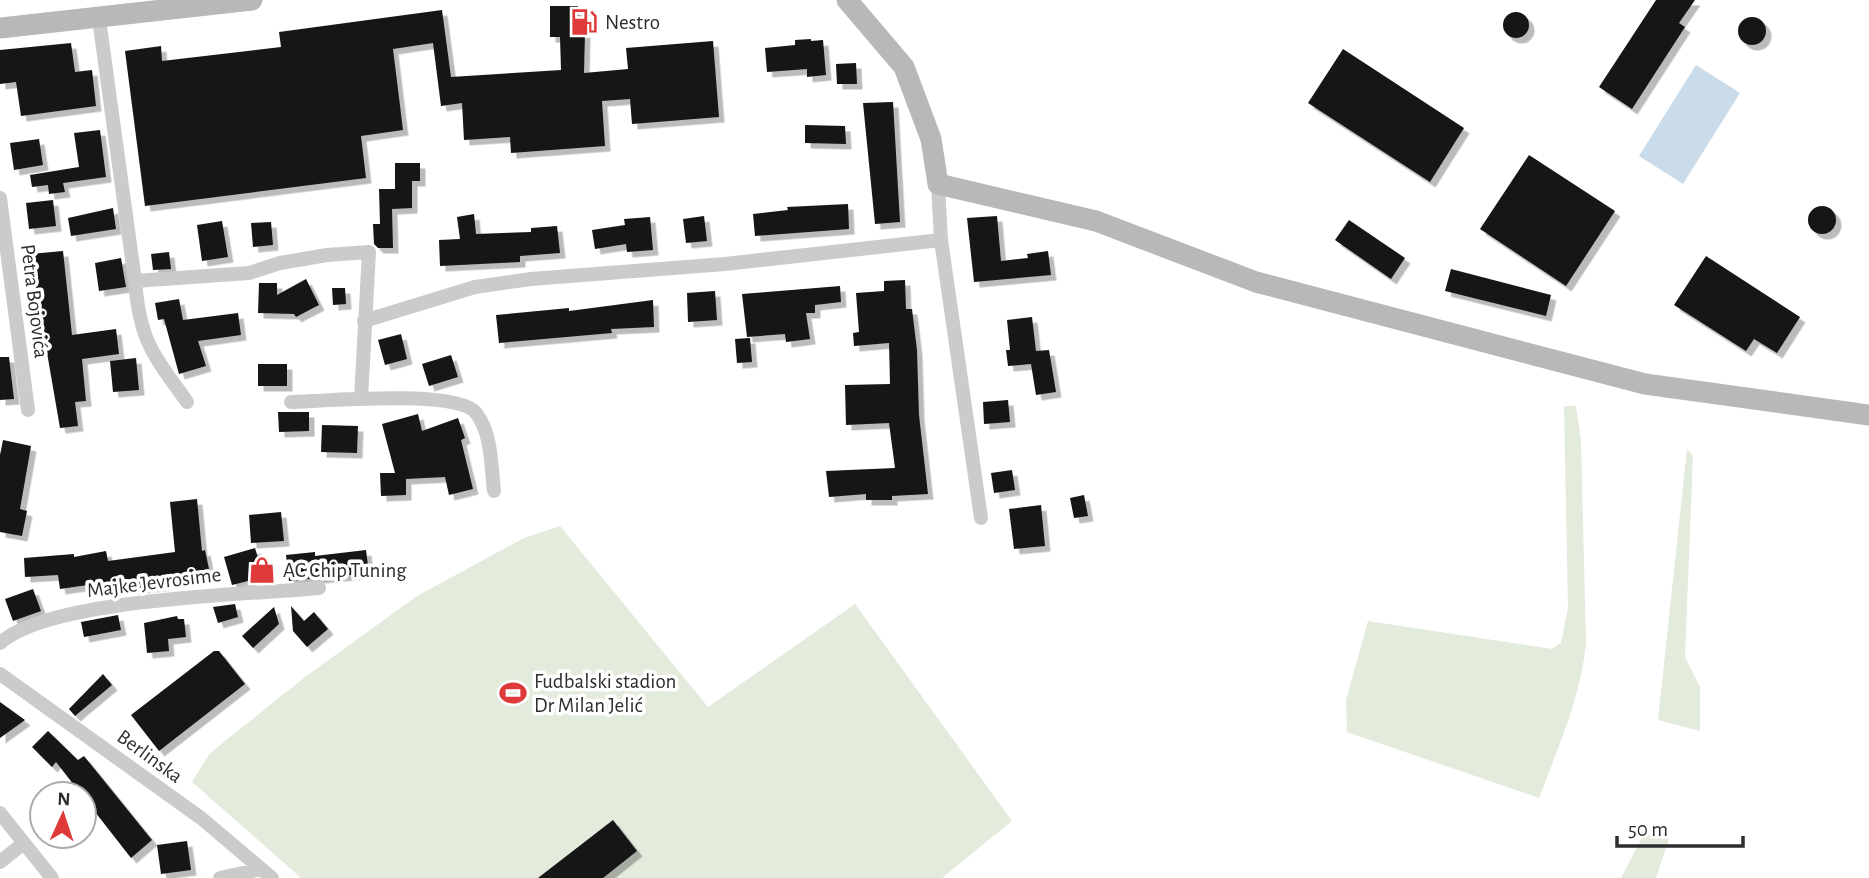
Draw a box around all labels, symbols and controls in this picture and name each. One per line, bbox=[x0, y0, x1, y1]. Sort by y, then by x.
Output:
fuel station icon: Nestro bbox=[569, 7, 599, 37]
place label: Nestro bbox=[605, 12, 660, 33]
street label: Petra Bojovića bbox=[17, 243, 52, 360]
shop icon: AC Chip Tuning bbox=[247, 555, 277, 585]
place label: AC Chip Tuning bbox=[283, 560, 407, 581]
street label: Majke Jevrosime bbox=[86, 564, 222, 601]
place label: Fudbalski stadion Dr Milan Jelić bbox=[534, 671, 676, 716]
sports icon: Fudbalski stadion Dr Milan Jelić bbox=[498, 678, 528, 708]
street label: Berlinska bbox=[113, 726, 187, 787]
north arrow bbox=[28, 780, 98, 850]
text: N bbox=[57, 790, 71, 809]
scale bar bbox=[1617, 804, 1743, 848]
text: 50 m bbox=[1628, 819, 1668, 840]

